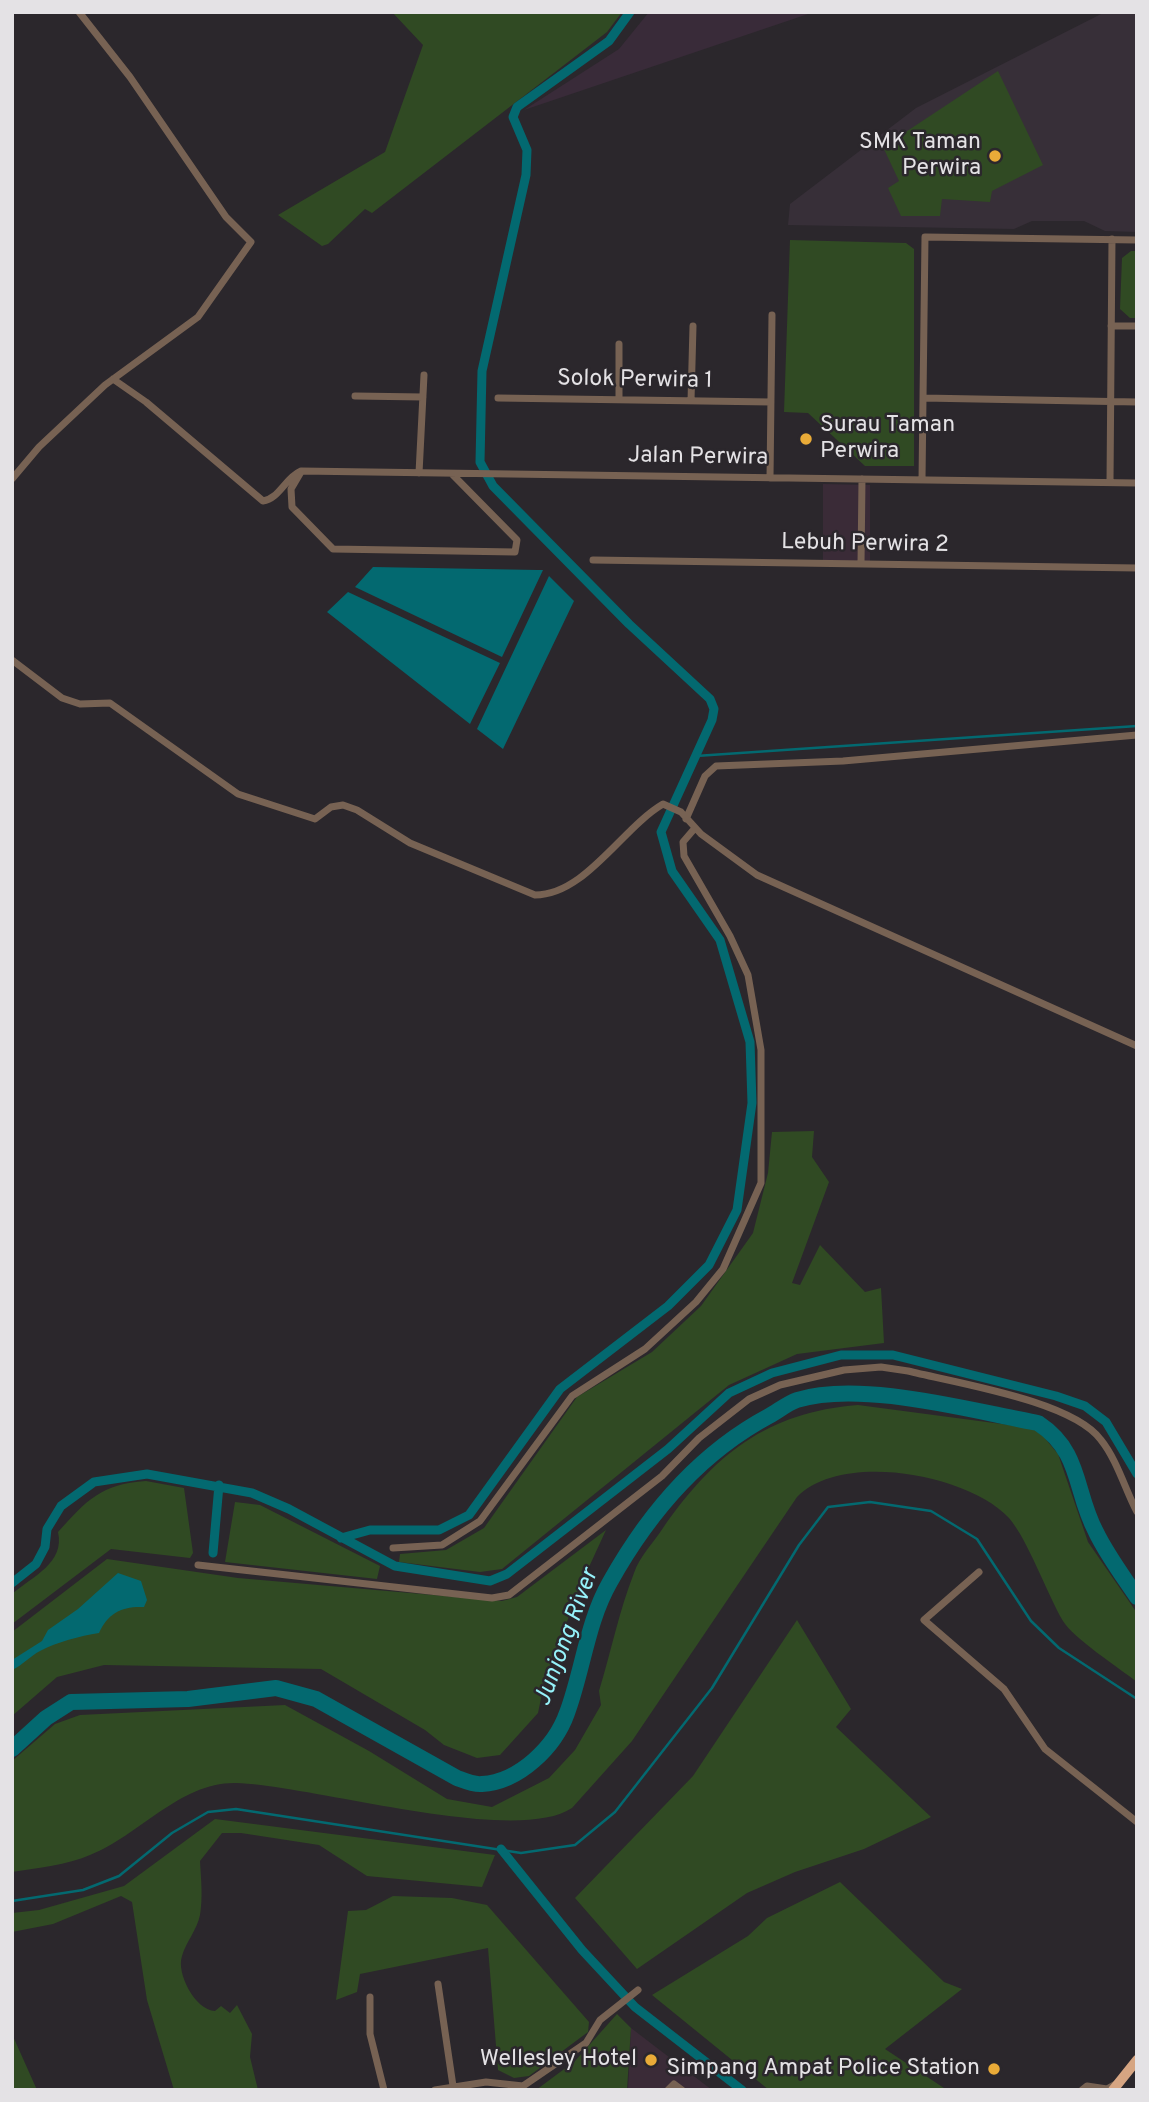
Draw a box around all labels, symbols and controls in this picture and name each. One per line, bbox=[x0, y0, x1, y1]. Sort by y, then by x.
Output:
place label: SMK Taman Perwira bbox=[859, 129, 981, 183]
marker: SMK Taman Perwira bbox=[987, 148, 1003, 164]
street label: Solok Perwira 1 bbox=[557, 366, 713, 396]
place label: Surau Taman Perwira bbox=[820, 412, 955, 466]
marker: Surau Taman Perwira bbox=[798, 431, 814, 447]
street label: Jalan Perwira bbox=[628, 443, 768, 473]
street label: Lebuh Perwira 2 bbox=[781, 530, 949, 560]
water label: Junjong River bbox=[530, 1565, 606, 1711]
place label: Wellesley Hotel bbox=[480, 2046, 637, 2074]
marker: Wellesley Hotel bbox=[643, 2052, 659, 2068]
place label: Simpang Ampat Police Station bbox=[666, 2055, 980, 2083]
marker: Simpang Ampat Police Station bbox=[986, 2061, 1002, 2077]

